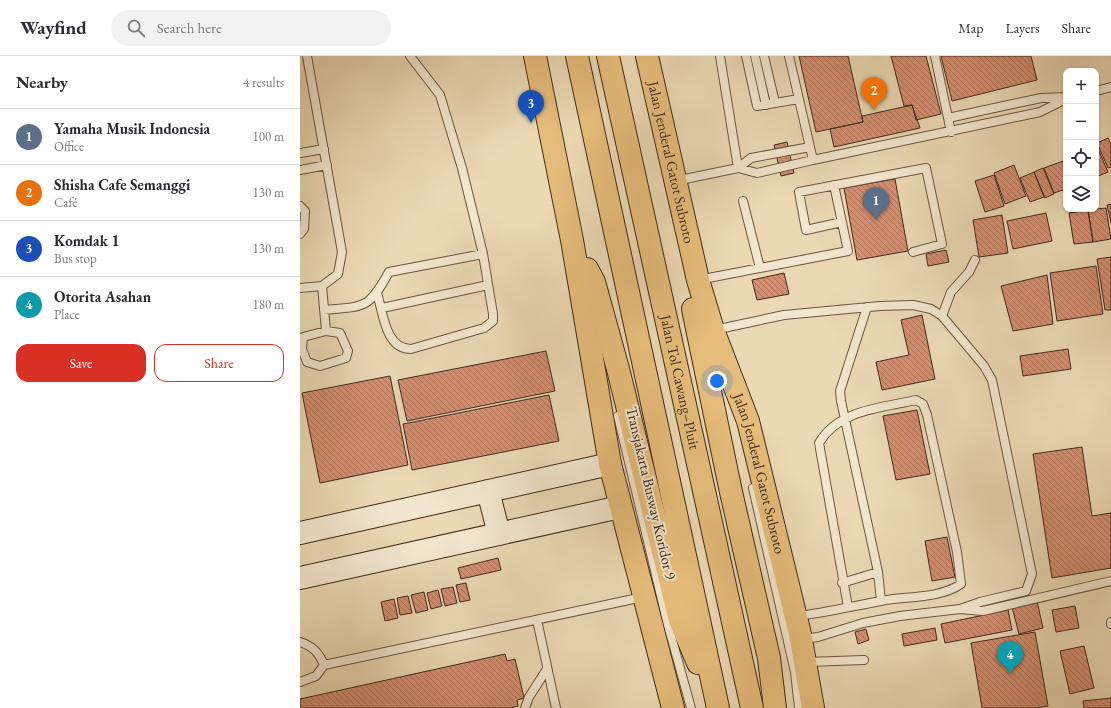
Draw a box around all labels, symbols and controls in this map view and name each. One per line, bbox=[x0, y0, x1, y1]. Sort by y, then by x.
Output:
search box bbox=[111, 10, 391, 46]
text: Wayfind bbox=[20, 15, 87, 40]
icon: search bbox=[125, 17, 147, 39]
text: Search here bbox=[157, 18, 222, 37]
text: Map bbox=[958, 19, 983, 37]
text: Layers bbox=[1005, 19, 1040, 37]
text: Share bbox=[1062, 19, 1091, 37]
map controls bbox=[1063, 68, 1099, 212]
button: + bbox=[1063, 68, 1099, 104]
text: Nearby bbox=[16, 71, 68, 93]
text: 4 results bbox=[243, 74, 284, 91]
street label: Jalan Jenderal Gatot Subroto bbox=[644, 77, 699, 245]
pin: 2 bbox=[861, 77, 887, 110]
pin: 3 bbox=[518, 90, 544, 123]
button: − bbox=[1063, 104, 1099, 140]
text: Yamaha Musik Indonesia bbox=[54, 119, 210, 138]
text: 1 bbox=[26, 128, 32, 145]
text: 100 m bbox=[253, 128, 284, 145]
text: Office bbox=[54, 138, 84, 155]
button: locate bbox=[1063, 140, 1099, 176]
text: Shisha Cafe Semanggi bbox=[54, 175, 190, 194]
button: layers bbox=[1063, 176, 1099, 212]
text: 2 bbox=[26, 184, 32, 201]
text: 130 m bbox=[253, 184, 284, 201]
pin: 1 bbox=[863, 187, 889, 220]
text: Café bbox=[54, 194, 77, 211]
text: Komdak 1 bbox=[54, 231, 119, 250]
text: 3 bbox=[26, 240, 32, 257]
text: 130 m bbox=[253, 240, 284, 257]
text: Bus stop bbox=[54, 250, 97, 267]
text: Otorita Asahan bbox=[54, 287, 151, 306]
text: 4 bbox=[26, 296, 32, 313]
text: 180 m bbox=[253, 296, 284, 313]
text: Place bbox=[54, 306, 80, 323]
street label: Jalan Tol Cawang–Pluit bbox=[656, 311, 705, 451]
button: Save bbox=[16, 344, 146, 382]
button: Share bbox=[154, 344, 284, 382]
your location bbox=[707, 371, 727, 391]
street label: Jalan Jenderal Gatot Subroto bbox=[728, 388, 790, 556]
street label: Transjakarta Busway Koridor 9 bbox=[622, 405, 681, 581]
pin: 4 bbox=[997, 641, 1023, 674]

